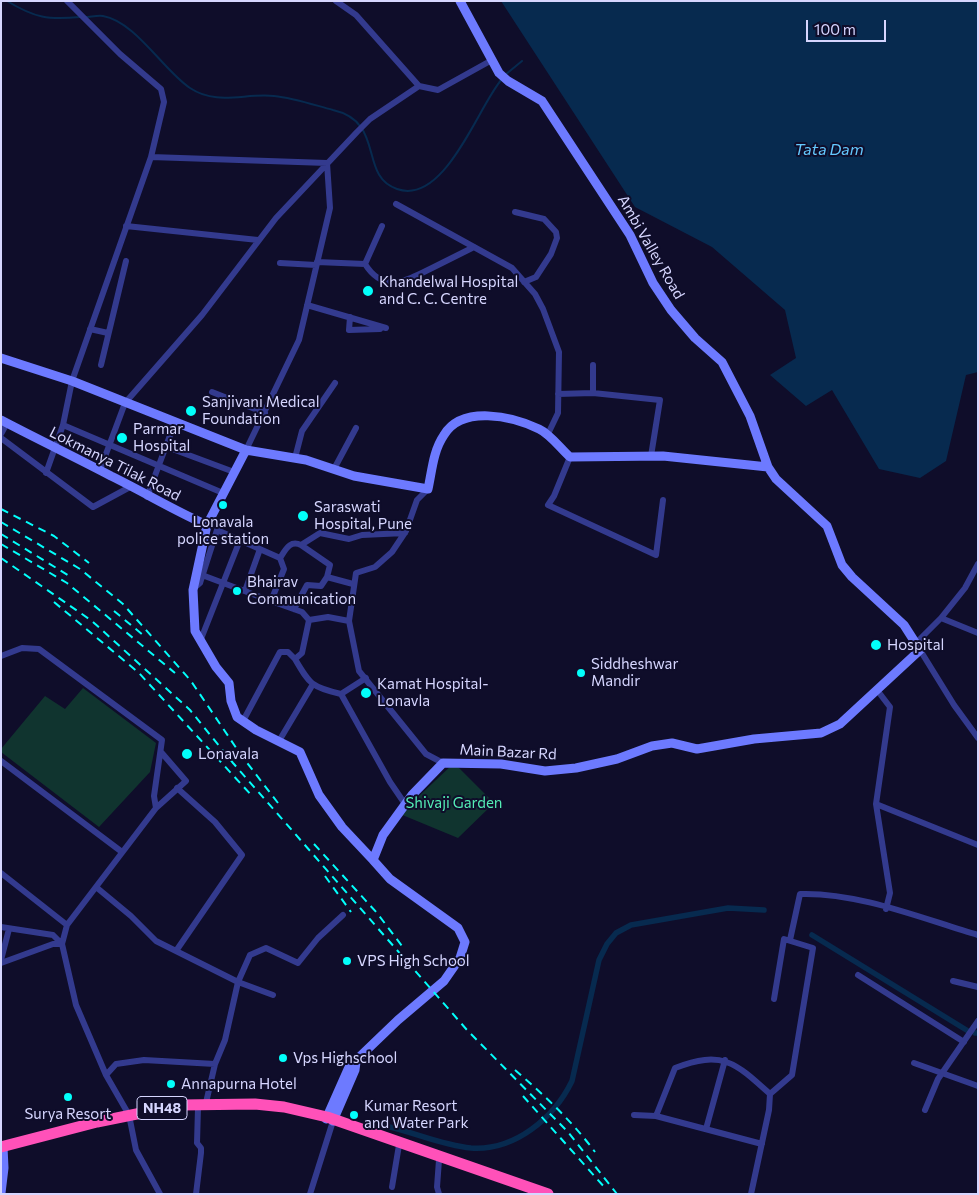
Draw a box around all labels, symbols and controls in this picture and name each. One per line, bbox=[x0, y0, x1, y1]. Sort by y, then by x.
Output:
scale bar bbox=[809, 10, 889, 42]
text: 100 m bbox=[814, 20, 856, 38]
water label: Tata Dam bbox=[794, 140, 864, 160]
street label: Ambi Valley Road bbox=[614, 192, 688, 302]
place label: Khandelwal Hospital and C. C. Centre bbox=[379, 273, 518, 308]
marker: Khandelwal Hospital and C. C. Centre bbox=[361, 284, 375, 298]
place label: Sanjivani Medical Foundation bbox=[202, 393, 319, 428]
marker: Sanjivani Medical Foundation bbox=[184, 404, 198, 418]
place label: Parmar Hospital bbox=[133, 420, 190, 455]
street label: Lokmanya Tilak Road bbox=[47, 423, 183, 505]
marker: Parmar Hospital bbox=[115, 431, 129, 445]
place label: Saraswati Hospital, Pune bbox=[314, 498, 412, 533]
marker: Lonavala police station bbox=[217, 499, 229, 511]
marker: Saraswati Hospital, Pune bbox=[296, 509, 310, 523]
place label: Lonavala police station bbox=[177, 513, 269, 548]
place label: Bhairav Communication bbox=[247, 573, 356, 608]
marker: Bhairav Communication bbox=[231, 585, 243, 597]
place label: Hospital bbox=[887, 636, 944, 654]
marker: Hospital bbox=[869, 638, 883, 652]
place label: Siddheshwar Mandir bbox=[591, 655, 678, 690]
marker: Siddheshwar Mandir bbox=[575, 667, 587, 679]
place label: Kamat Hospital- Lonavla bbox=[377, 675, 489, 710]
marker: Kamat Hospital- Lonavla bbox=[359, 686, 373, 700]
street label: Main Bazar Rd bbox=[459, 740, 557, 764]
place label: Lonavala bbox=[198, 745, 259, 763]
marker: Lonavala bbox=[180, 747, 194, 761]
park label: Shivaji Garden bbox=[406, 794, 502, 812]
place label: VPS High School bbox=[357, 952, 470, 970]
marker: VPS High School bbox=[341, 955, 353, 967]
place label: Vps Highschool bbox=[293, 1049, 397, 1067]
marker: Vps Highschool bbox=[277, 1052, 289, 1064]
place label: Annapurna Hotel bbox=[181, 1075, 297, 1093]
marker: Annapurna Hotel bbox=[165, 1078, 177, 1090]
marker: Surya Resort bbox=[62, 1091, 74, 1103]
road number: NH48 bbox=[137, 1096, 187, 1120]
place label: Kumar Resort and Water Park bbox=[364, 1097, 469, 1132]
place label: Surya Resort bbox=[25, 1105, 111, 1123]
marker: Kumar Resort and Water Park bbox=[348, 1109, 360, 1121]

